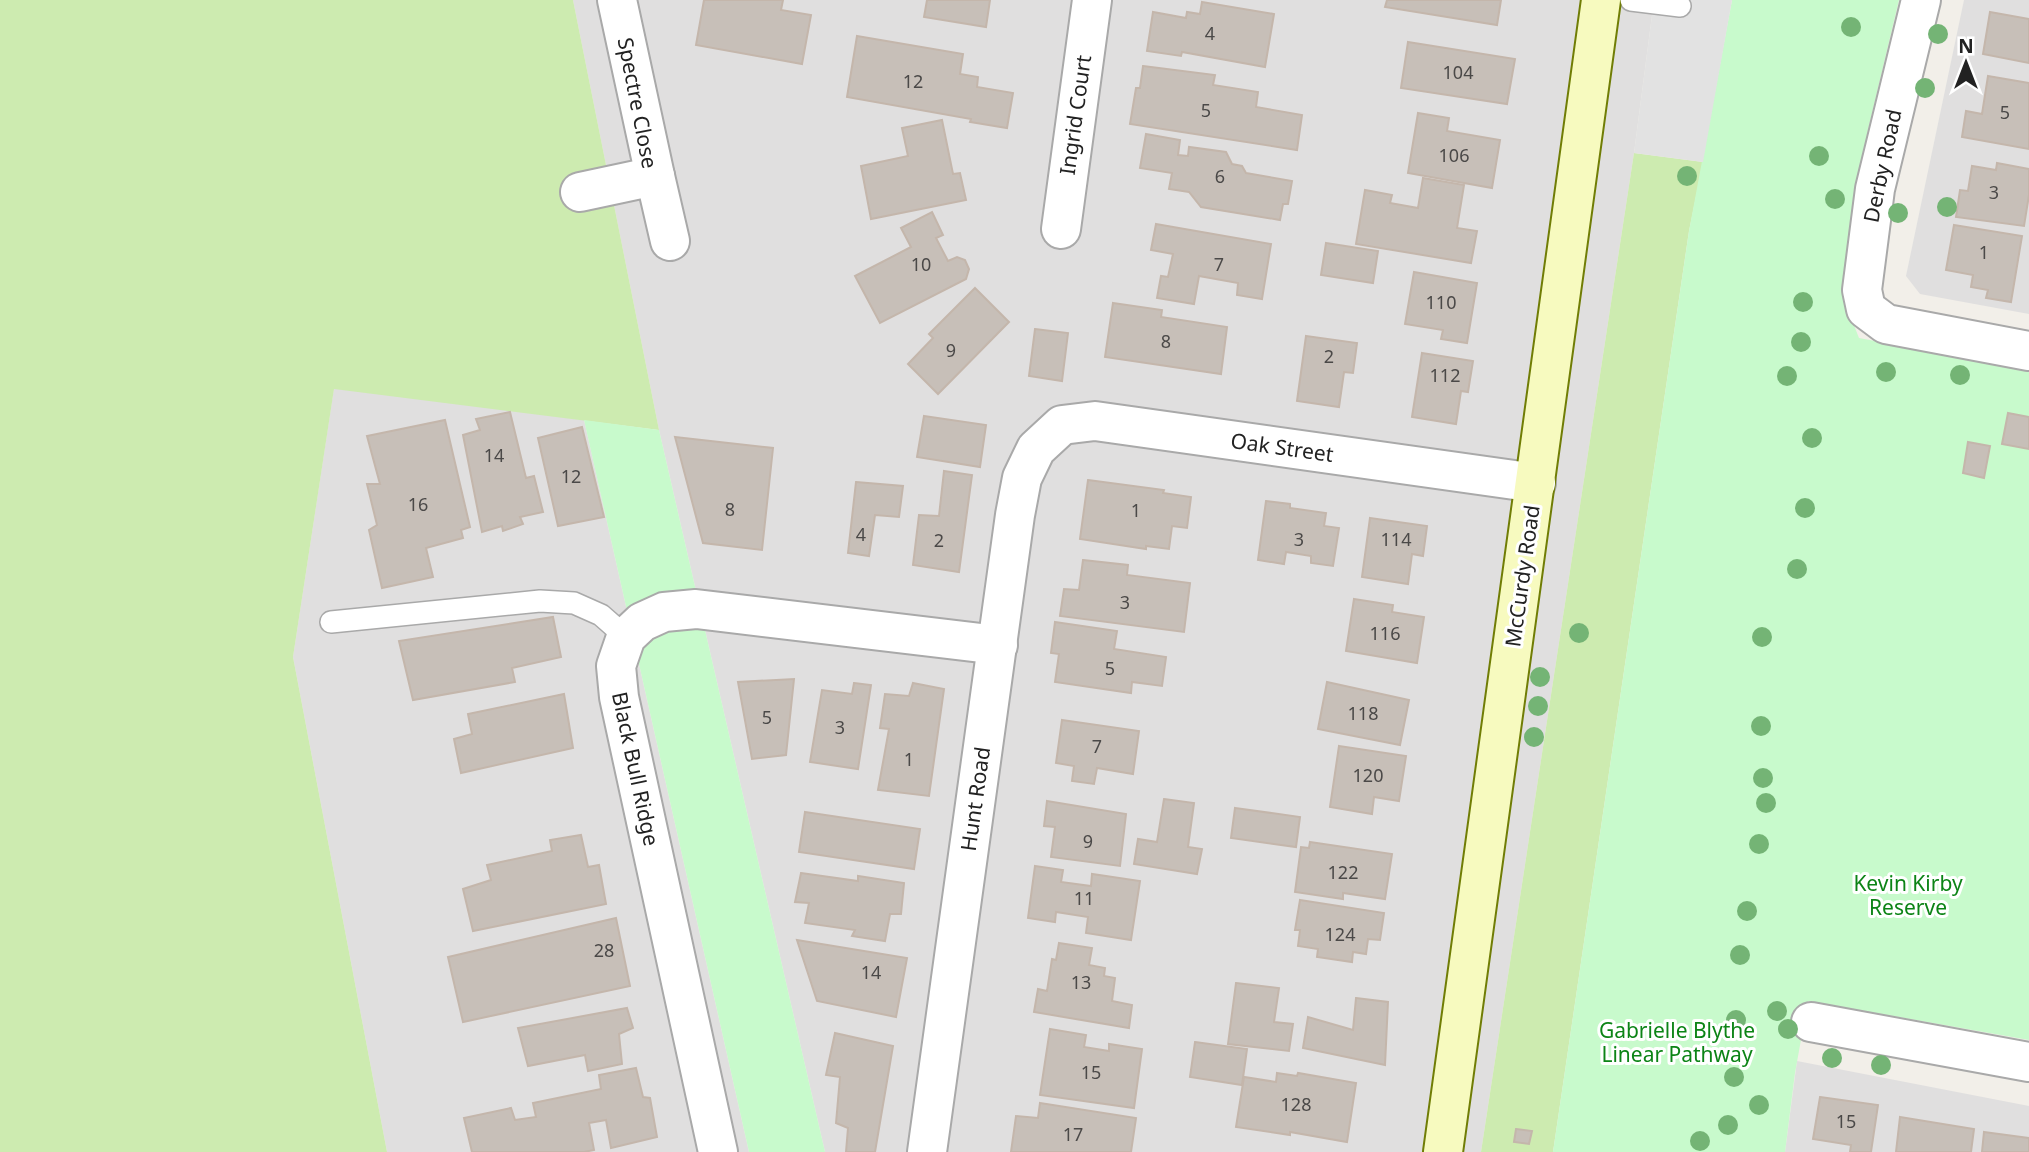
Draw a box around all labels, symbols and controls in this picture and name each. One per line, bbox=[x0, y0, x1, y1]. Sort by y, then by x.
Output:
house number: 4 bbox=[1205, 21, 1215, 45]
north arrow bbox=[1931, 28, 2001, 98]
text: N bbox=[1958, 33, 1974, 59]
street label: Spectre Close bbox=[612, 35, 664, 171]
street label: Ingrid Court bbox=[1053, 53, 1097, 177]
house number: 104 bbox=[1443, 60, 1473, 84]
house number: 12 bbox=[903, 69, 923, 93]
house number: 5 bbox=[1201, 98, 1211, 122]
house number: 5 bbox=[2000, 100, 2010, 124]
street label: Derby Road bbox=[1856, 107, 1908, 225]
house number: 106 bbox=[1439, 143, 1469, 167]
house number: 6 bbox=[1215, 164, 1225, 188]
house number: 3 bbox=[1989, 180, 1999, 204]
house number: 1 bbox=[1979, 240, 1989, 264]
house number: 10 bbox=[911, 252, 931, 276]
house number: 7 bbox=[1214, 252, 1224, 276]
house number: 110 bbox=[1426, 290, 1456, 314]
house number: 8 bbox=[1161, 329, 1171, 353]
house number: 9 bbox=[946, 338, 956, 362]
house number: 2 bbox=[1324, 344, 1334, 368]
house number: 112 bbox=[1430, 363, 1460, 387]
street label: Oak Street bbox=[1229, 426, 1336, 468]
house number: 14 bbox=[484, 443, 504, 467]
house number: 12 bbox=[561, 464, 581, 488]
house number: 16 bbox=[408, 492, 428, 516]
house number: 8 bbox=[725, 497, 735, 521]
house number: 1 bbox=[1131, 498, 1141, 522]
street label: McCurdy Road bbox=[1498, 503, 1546, 649]
house number: 4 bbox=[856, 522, 866, 546]
house number: 3 bbox=[1294, 527, 1304, 551]
house number: 114 bbox=[1381, 527, 1411, 551]
house number: 2 bbox=[934, 528, 944, 552]
house number: 3 bbox=[1120, 590, 1130, 614]
house number: 116 bbox=[1370, 621, 1400, 645]
house number: 5 bbox=[1105, 656, 1115, 680]
street label: Black Bull Ridge bbox=[606, 689, 666, 848]
house number: 118 bbox=[1348, 701, 1378, 725]
house number: 5 bbox=[762, 705, 772, 729]
house number: 3 bbox=[835, 715, 845, 739]
house number: 7 bbox=[1092, 734, 1102, 758]
street label: Hunt Road bbox=[954, 745, 996, 853]
house number: 1 bbox=[904, 747, 914, 771]
house number: 120 bbox=[1353, 763, 1383, 787]
house number: 9 bbox=[1083, 829, 1093, 853]
house number: 122 bbox=[1328, 860, 1358, 884]
park label: Kevin Kirby Reserve bbox=[1853, 869, 1963, 921]
house number: 11 bbox=[1074, 886, 1094, 910]
house number: 124 bbox=[1325, 922, 1355, 946]
house number: 28 bbox=[594, 938, 614, 962]
house number: 14 bbox=[861, 960, 881, 984]
house number: 13 bbox=[1071, 970, 1091, 994]
park label: Gabrielle Blythe Linear Pathway bbox=[1599, 1016, 1755, 1068]
house number: 15 bbox=[1081, 1060, 1101, 1084]
house number: 128 bbox=[1281, 1092, 1311, 1116]
house number: 15 bbox=[1836, 1109, 1856, 1133]
house number: 17 bbox=[1063, 1122, 1083, 1146]

